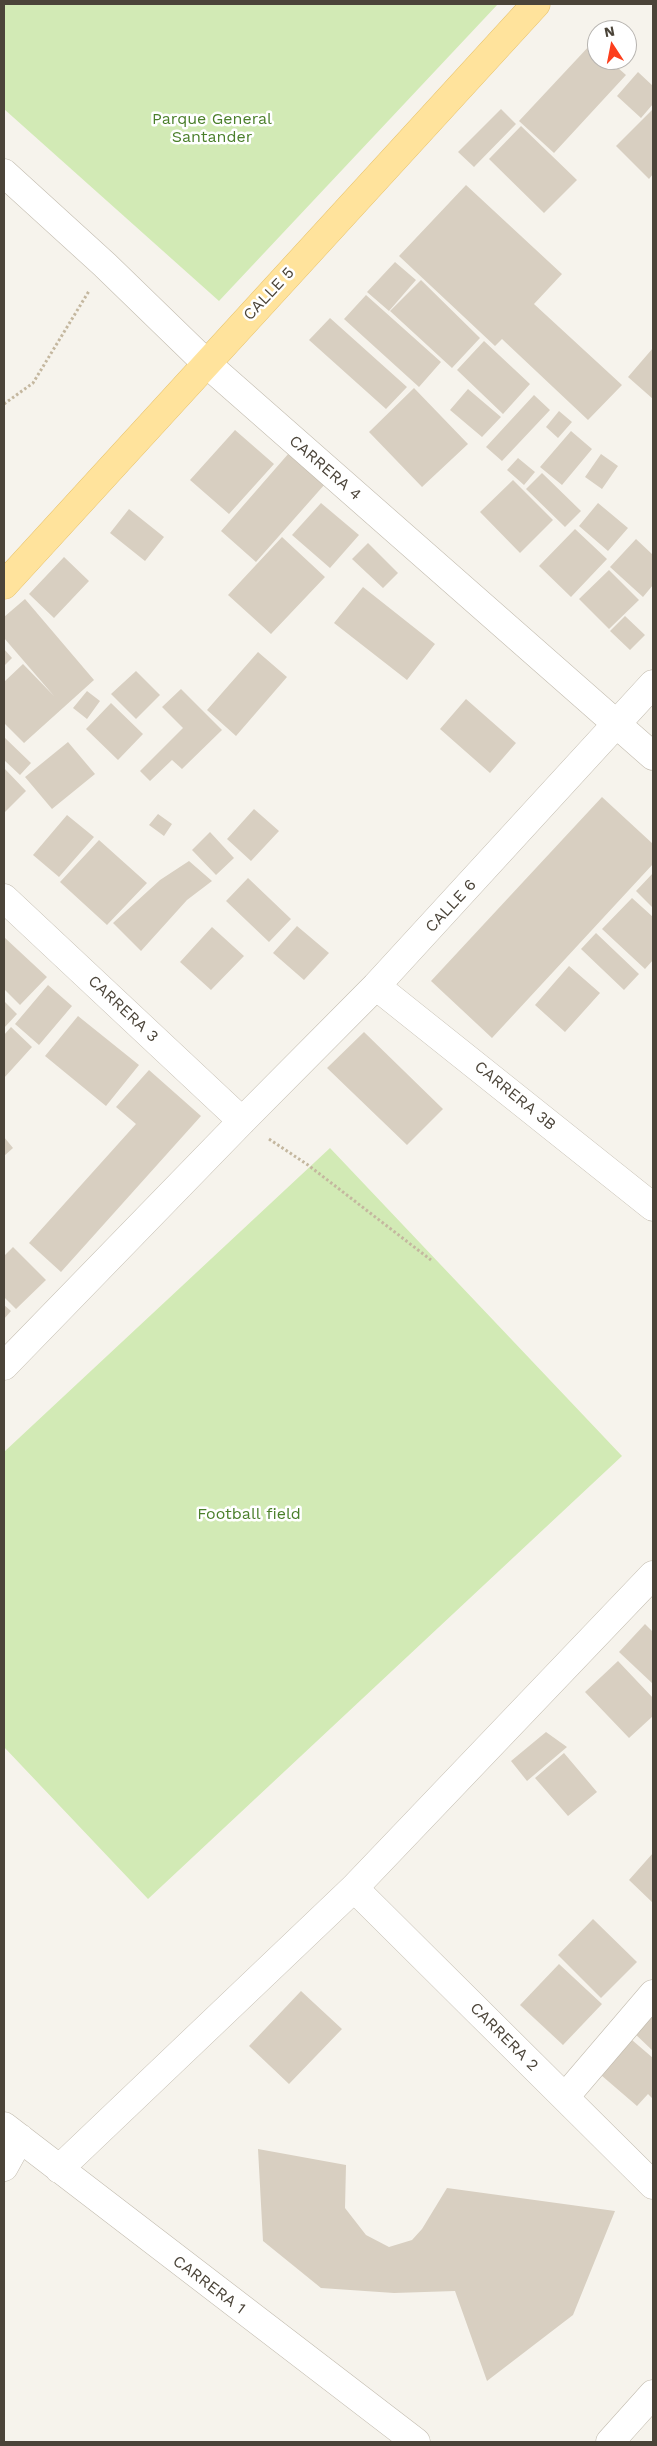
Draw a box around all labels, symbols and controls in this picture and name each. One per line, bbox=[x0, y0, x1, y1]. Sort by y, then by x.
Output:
north arrow bbox=[587, 20, 637, 70]
text: N bbox=[603, 22, 616, 40]
park label: Parque General Santander bbox=[152, 109, 272, 147]
street label: CALLE 5 bbox=[240, 263, 298, 325]
street label: CARRERA 4 bbox=[285, 431, 365, 505]
street label: CALLE 6 bbox=[421, 875, 481, 937]
street label: CARRERA 3 bbox=[84, 972, 162, 1046]
street label: CARRERA 3B bbox=[470, 1057, 560, 1135]
park label: Football field bbox=[197, 1504, 301, 1524]
street label: CARRERA 2 bbox=[466, 1999, 542, 2075]
street label: CARRERA 1 bbox=[169, 2251, 249, 2319]

